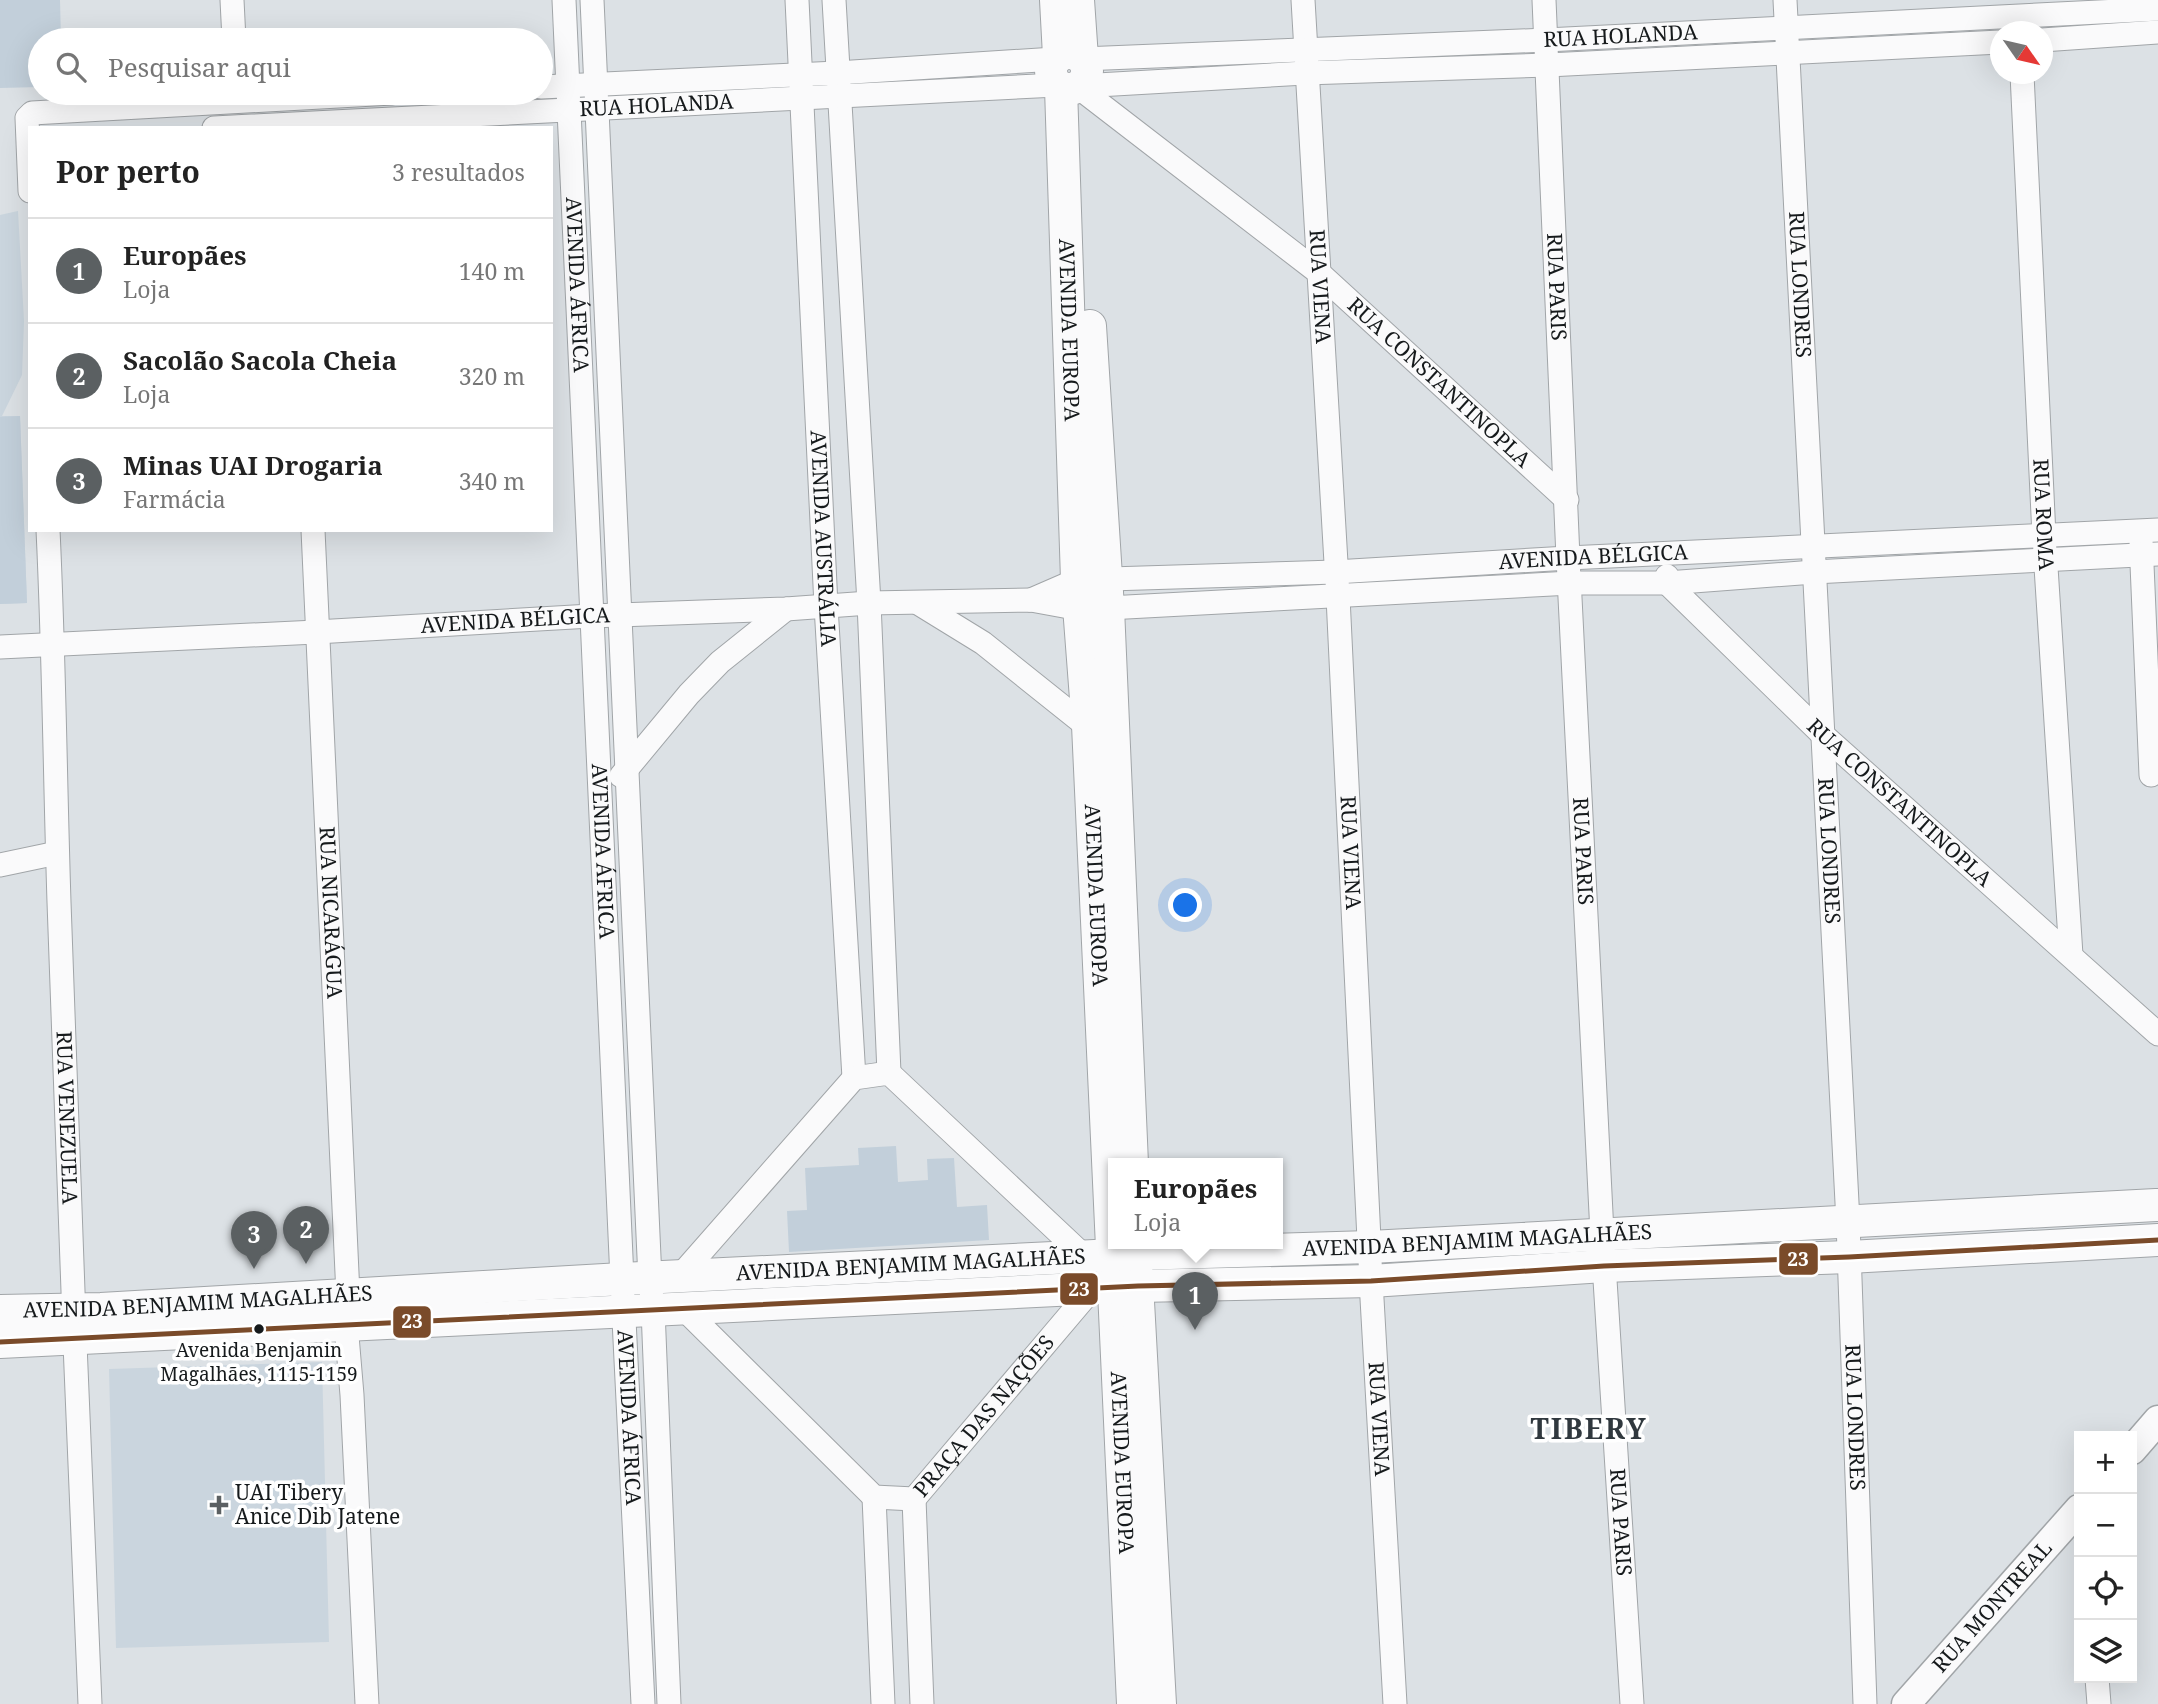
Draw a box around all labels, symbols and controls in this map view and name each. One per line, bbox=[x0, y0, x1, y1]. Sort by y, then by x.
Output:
street label: RUA HOLANDA bbox=[1543, 17, 1698, 53]
north arrow bbox=[1990, 21, 2053, 84]
search box bbox=[28, 28, 553, 105]
icon: search bbox=[52, 48, 90, 86]
text: Pesquisar aqui bbox=[108, 49, 291, 85]
street label: RUA HOLANDA bbox=[579, 87, 734, 122]
text: Por perto bbox=[56, 151, 200, 192]
text: 3 resultados bbox=[392, 156, 525, 188]
street label: AVENIDA ÁFRICA bbox=[560, 196, 596, 373]
street label: RUA LONDRES bbox=[1783, 211, 1818, 359]
street label: RUA VIENA bbox=[1303, 229, 1338, 345]
street label: RUA PARIS bbox=[1541, 232, 1574, 341]
text: Europães bbox=[123, 237, 247, 273]
street label: AVENIDA EUROPA bbox=[1053, 238, 1087, 422]
text: 1 bbox=[73, 255, 86, 287]
text: 140 m bbox=[459, 255, 525, 287]
text: Loja bbox=[123, 273, 170, 305]
street label: RUA CONSTANTINOPLA bbox=[1342, 291, 1537, 473]
text: Sacolão Sacola Cheia bbox=[123, 342, 397, 378]
text: 2 bbox=[73, 360, 86, 392]
text: 320 m bbox=[459, 360, 525, 392]
text: Loja bbox=[123, 378, 170, 410]
street label: AVENIDA AUSTRÁLIA bbox=[805, 429, 843, 648]
text: Minas UAI Drogaria bbox=[123, 447, 383, 483]
street label: RUA ROMA bbox=[2027, 458, 2061, 571]
text: 3 bbox=[73, 465, 86, 497]
text: 340 m bbox=[459, 465, 525, 497]
text: Farmácia bbox=[123, 483, 226, 515]
street label: AVENIDA BÉLGICA bbox=[1498, 537, 1689, 575]
street label: AVENIDA BÉLGICA bbox=[420, 600, 611, 639]
street label: RUA CONSTANTINOPLA bbox=[1801, 712, 1999, 893]
street label: AVENIDA ÁFRICA bbox=[586, 763, 622, 940]
street label: RUA LONDRES bbox=[1812, 777, 1848, 925]
street label: RUA VIENA bbox=[1335, 795, 1368, 911]
street label: RUA PARIS bbox=[1567, 796, 1600, 906]
street label: AVENIDA EUROPA bbox=[1079, 803, 1115, 987]
street label: RUA NICARÁGUA bbox=[314, 826, 349, 1000]
your location bbox=[1168, 888, 1202, 922]
street label: RUA VENEZUELA bbox=[50, 1030, 85, 1205]
popup bbox=[1108, 1158, 1283, 1249]
text: Europães bbox=[1134, 1170, 1257, 1206]
pin: 2 bbox=[283, 1206, 329, 1264]
text: Loja bbox=[1134, 1206, 1181, 1238]
pin: 3 bbox=[231, 1211, 277, 1269]
street label: AVENIDA BENJAMIM MAGALHÃES bbox=[1302, 1217, 1653, 1262]
street label: AVENIDA BENJAMIM MAGALHÃES bbox=[735, 1241, 1086, 1286]
line badge: 23 bbox=[1778, 1242, 1819, 1276]
text: 23 bbox=[1787, 1246, 1809, 1272]
line badge: 23 bbox=[1059, 1272, 1099, 1306]
pin: 1 bbox=[1172, 1272, 1218, 1330]
text: 23 bbox=[1068, 1276, 1090, 1302]
street label: AVENIDA BENJAMIM MAGALHÃES bbox=[23, 1278, 373, 1324]
line badge: 23 bbox=[392, 1305, 432, 1339]
text: 23 bbox=[401, 1308, 423, 1334]
marker: Avenida Benjamin Magalhães, 1115-1159 bbox=[252, 1322, 266, 1336]
street label: AVENIDA ÁFRICA bbox=[612, 1329, 648, 1506]
street label: PRAÇA DAS NAÇÕES bbox=[907, 1329, 1060, 1502]
place label: Avenida Benjamin Magalhães, 1115-1159 bbox=[160, 1337, 358, 1387]
street label: RUA LONDRES bbox=[1839, 1343, 1872, 1491]
street label: RUA VIENA bbox=[1363, 1361, 1397, 1477]
street label: AVENIDA EUROPA bbox=[1105, 1371, 1141, 1555]
district label: TIBERY bbox=[1530, 1409, 1648, 1447]
map controls bbox=[2074, 1431, 2137, 1683]
button: + bbox=[2074, 1431, 2137, 1494]
street label: RUA PARIS bbox=[1604, 1467, 1639, 1577]
place label: UAI Tibery Anice Dib Jatene bbox=[235, 1478, 400, 1530]
button: − bbox=[2074, 1494, 2137, 1557]
marker: UAI Tibery Anice Dib Jatene bbox=[209, 1495, 229, 1515]
street label: RUA MONTREAL bbox=[1925, 1534, 2058, 1678]
button: locate bbox=[2074, 1557, 2137, 1620]
button: layers bbox=[2074, 1620, 2137, 1683]

